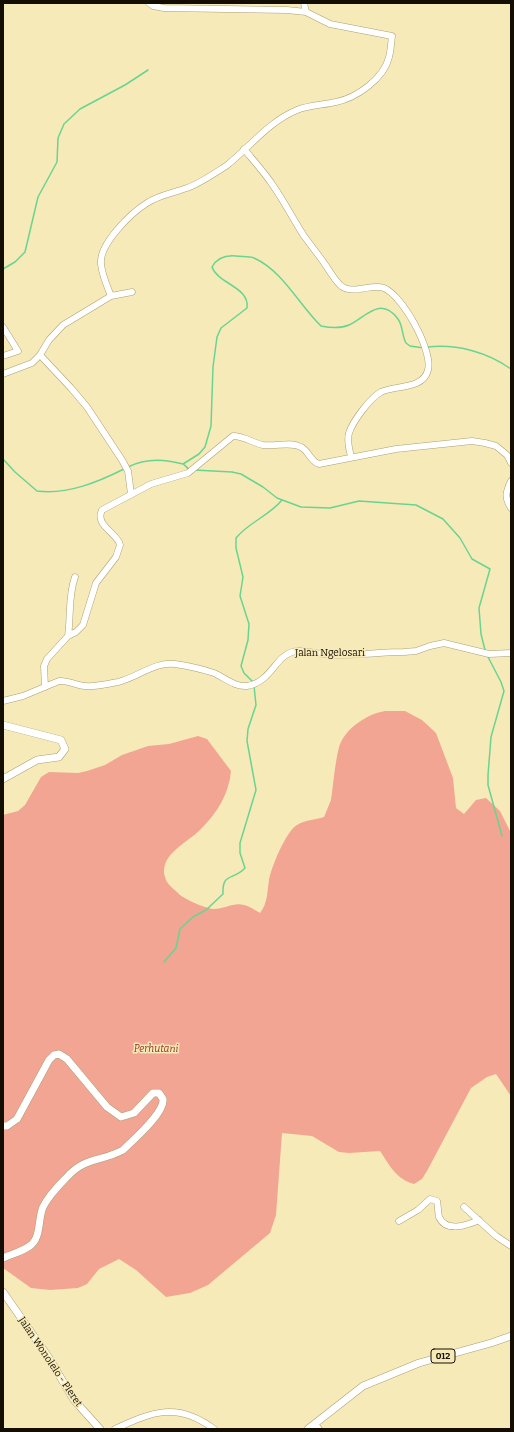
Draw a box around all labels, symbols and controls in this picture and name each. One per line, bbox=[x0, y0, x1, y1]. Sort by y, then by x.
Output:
street label: Jalan Ngelosari bbox=[295, 647, 365, 659]
park label: Perhutani bbox=[134, 1043, 178, 1055]
street label: Jalan Wonolelo - Pleret bbox=[16, 1315, 84, 1409]
road number: 012 bbox=[431, 1349, 455, 1363]

